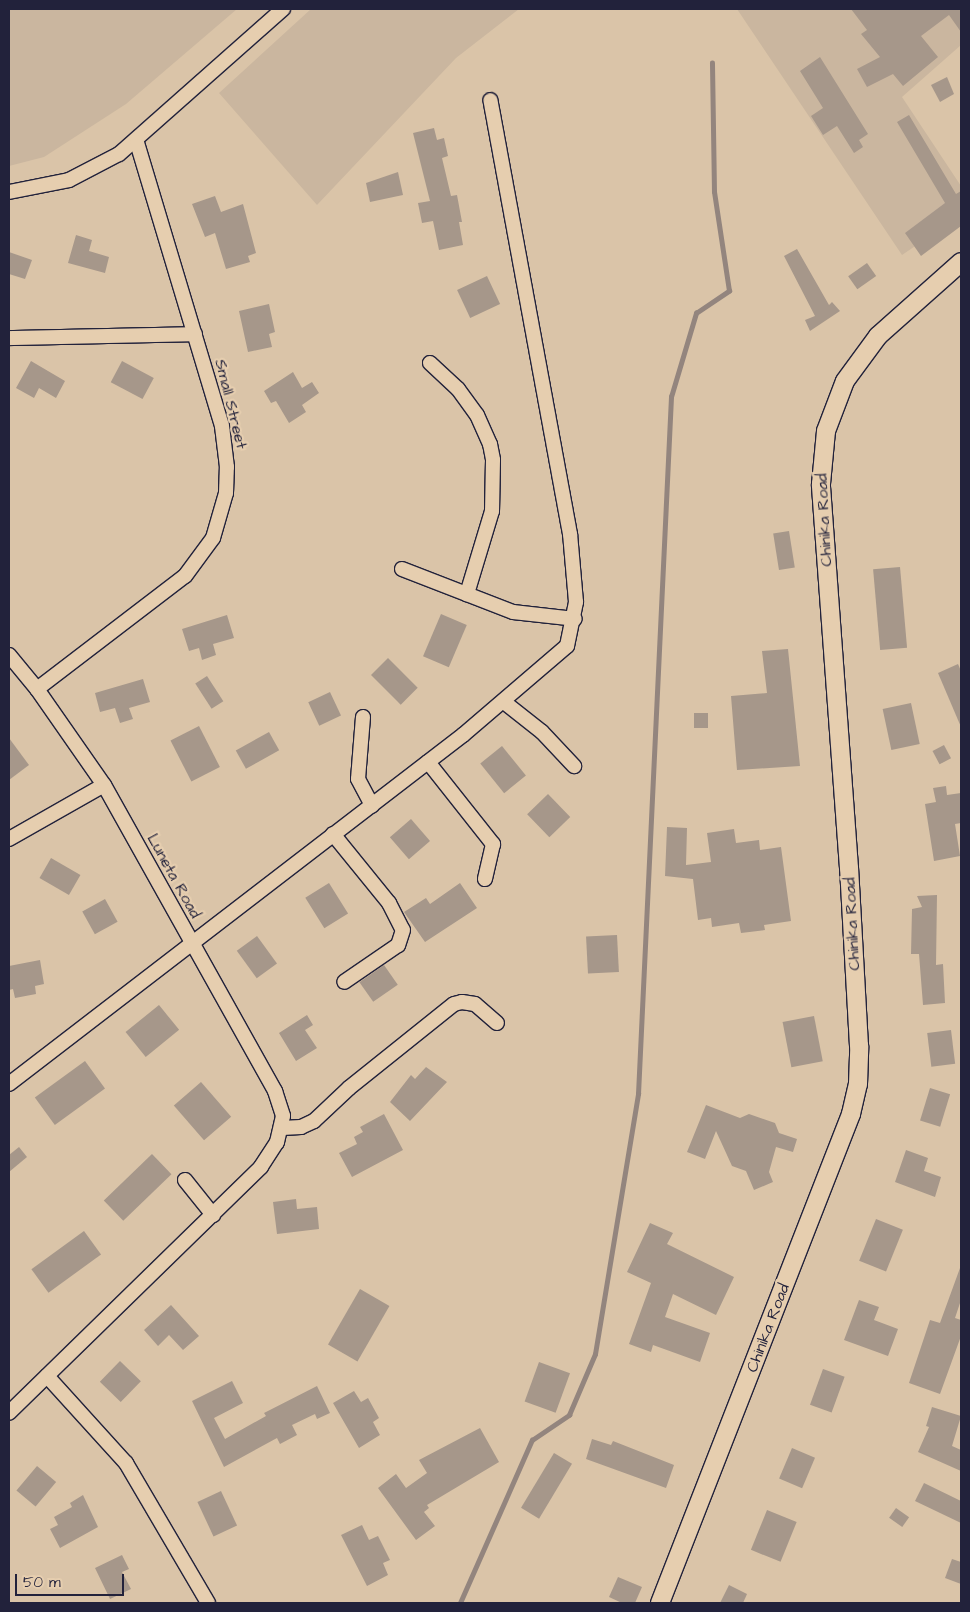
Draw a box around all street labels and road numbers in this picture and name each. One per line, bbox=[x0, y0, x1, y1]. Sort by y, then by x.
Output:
street label: Small Street bbox=[211, 357, 251, 451]
street label: Chinika Road bbox=[812, 473, 836, 567]
street label: Luneta Road bbox=[143, 830, 205, 922]
street label: Chinika Road bbox=[840, 877, 864, 971]
street label: Chinika Road bbox=[742, 1281, 794, 1375]

